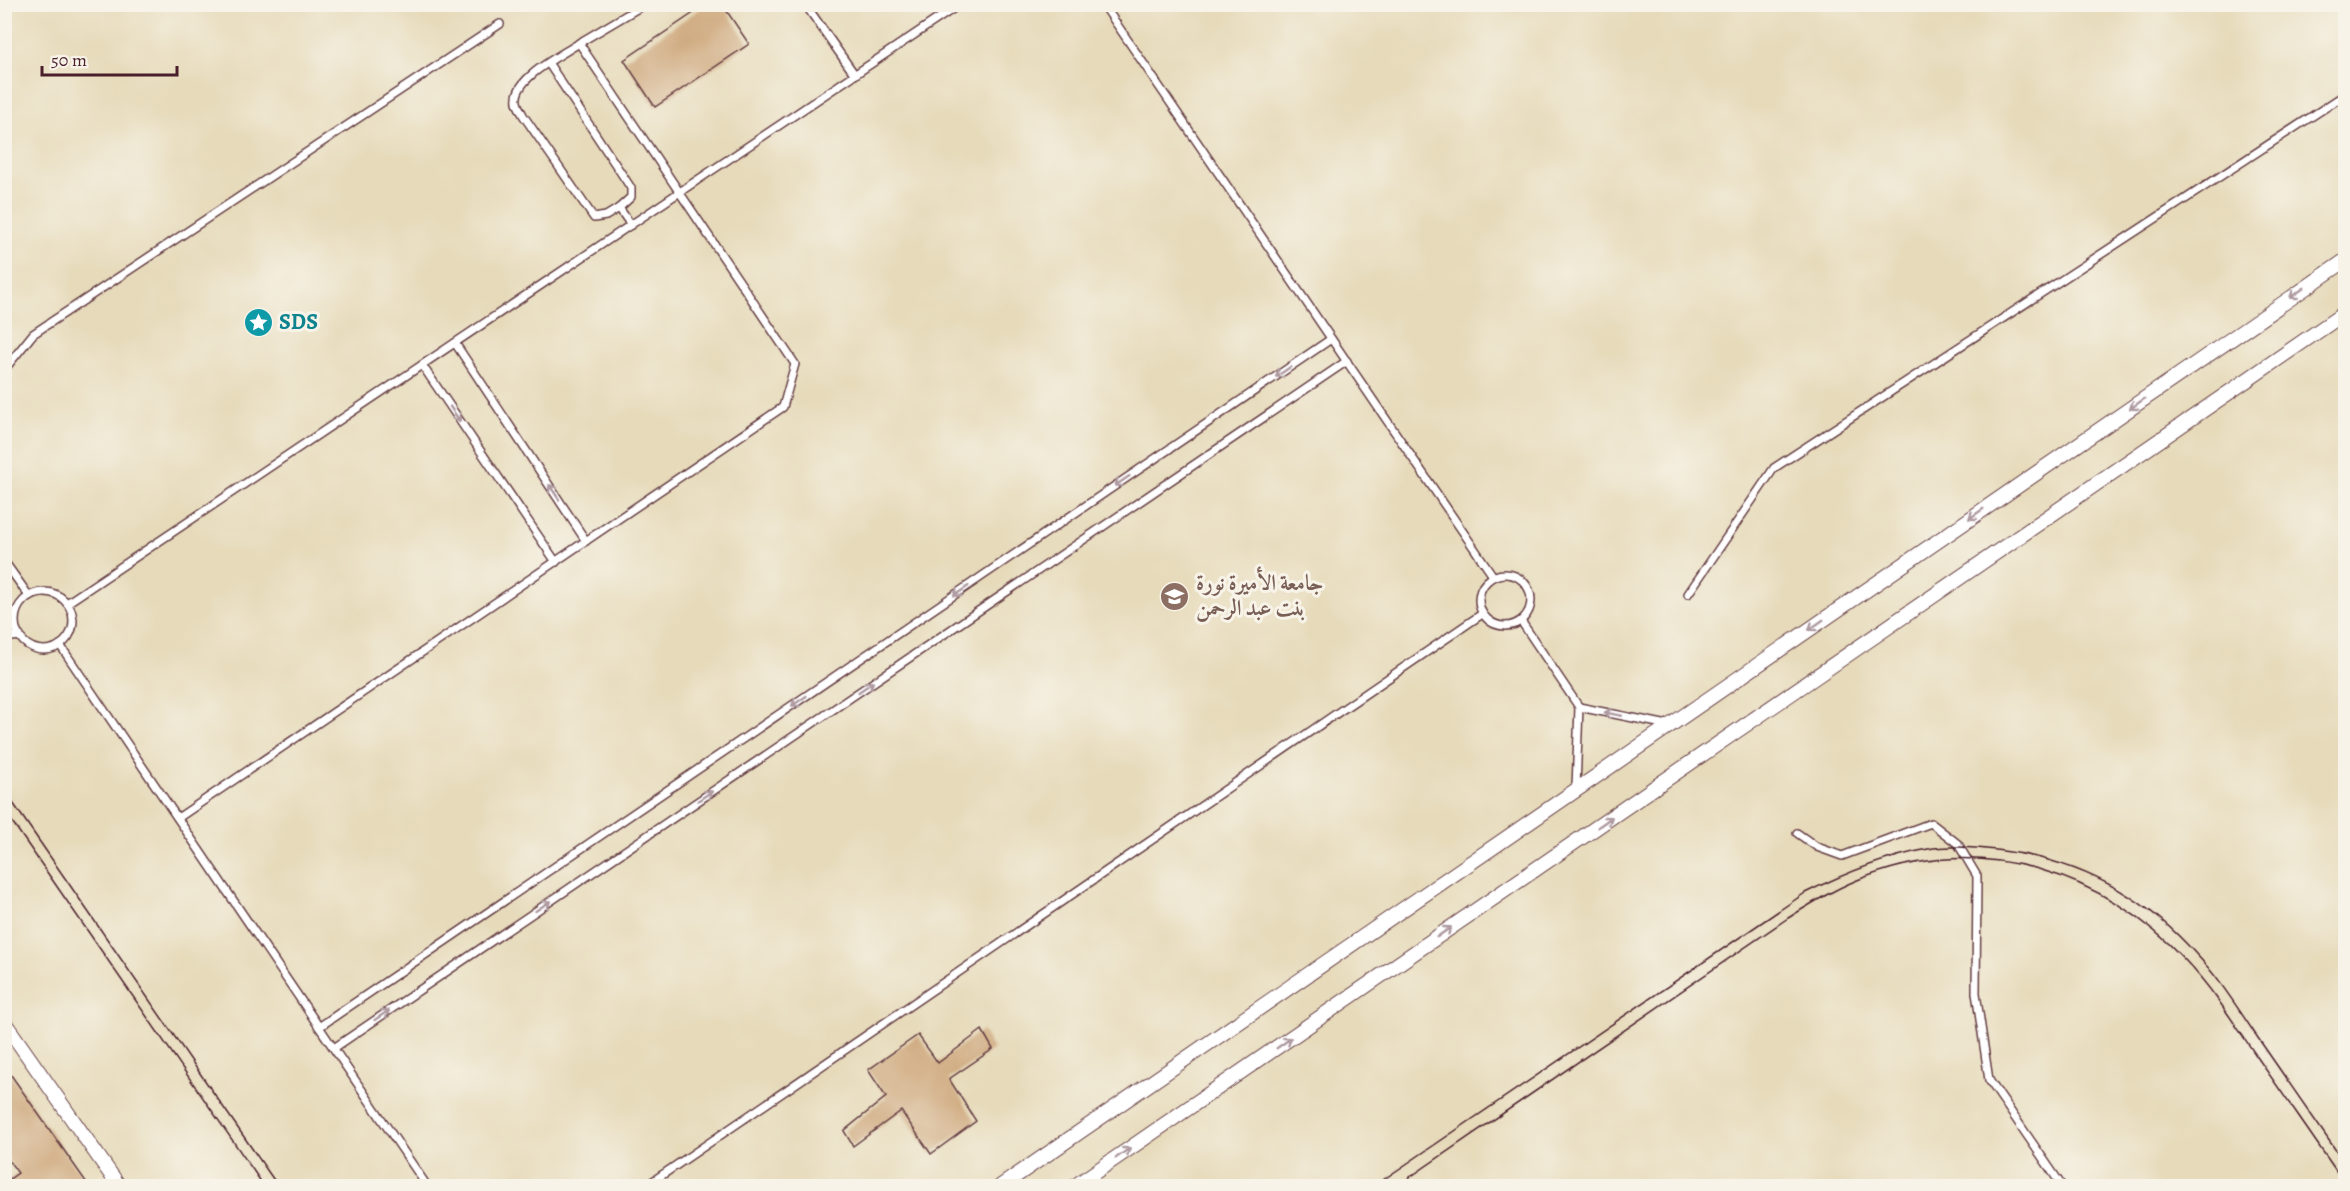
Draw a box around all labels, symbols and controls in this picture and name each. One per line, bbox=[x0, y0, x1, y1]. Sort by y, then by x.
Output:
scale bar bbox=[42, 39, 177, 77]
text: 50 m bbox=[51, 48, 87, 72]
one-way arrow bbox=[2290, 287, 2306, 299]
place icon: SDS bbox=[242, 306, 274, 338]
place label: SDS bbox=[279, 307, 318, 337]
one-way arrow bbox=[1275, 366, 1292, 378]
one-way arrow bbox=[2129, 398, 2145, 410]
one-way arrow bbox=[449, 405, 461, 421]
one-way arrow bbox=[1114, 475, 1130, 487]
one-way arrow bbox=[548, 485, 560, 501]
one-way arrow bbox=[1968, 508, 1985, 521]
place label: جامعة الأميرة نورة بنت عبد الرحمن bbox=[1196, 566, 1323, 623]
school or university icon: جامعة الأميرة نورة بنت عبد الرحمن bbox=[1159, 580, 1191, 612]
one-way arrow bbox=[953, 585, 969, 597]
one-way arrow bbox=[1808, 619, 1824, 631]
one-way arrow bbox=[858, 681, 874, 693]
one-way arrow bbox=[791, 694, 808, 707]
one-way arrow bbox=[1604, 708, 1623, 719]
one-way arrow bbox=[696, 790, 713, 802]
one-way arrow bbox=[1596, 816, 1613, 828]
one-way arrow bbox=[535, 900, 551, 912]
one-way arrow bbox=[1436, 926, 1452, 938]
one-way arrow bbox=[373, 1009, 390, 1021]
one-way arrow bbox=[1275, 1037, 1292, 1049]
one-way arrow bbox=[1115, 1147, 1131, 1159]

